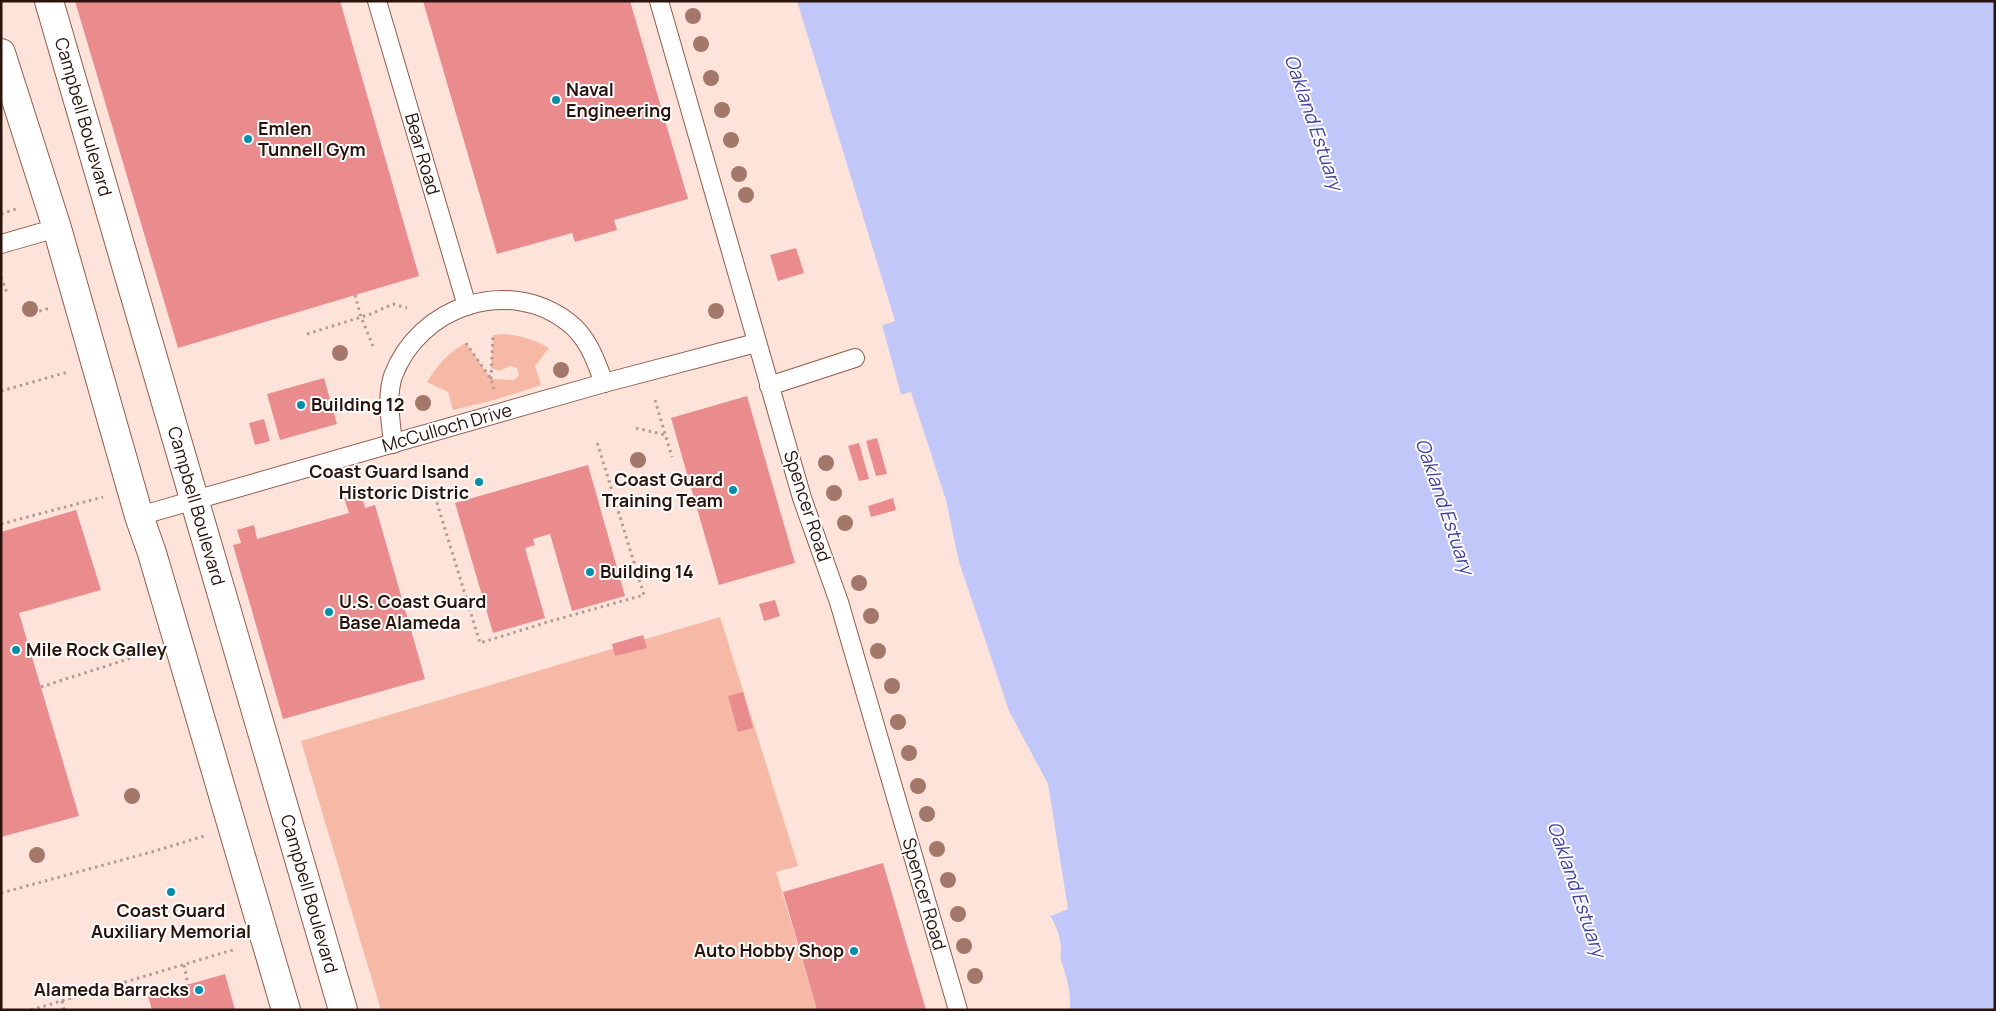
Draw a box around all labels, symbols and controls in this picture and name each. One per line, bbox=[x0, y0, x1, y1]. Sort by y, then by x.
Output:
street label: Campbell Boulevard bbox=[50, 34, 118, 199]
water label: Oakland Estuary bbox=[1279, 51, 1350, 196]
place label: Naval Engineering bbox=[566, 77, 671, 122]
marker: Naval Engineering bbox=[550, 94, 562, 106]
street label: Bear Road bbox=[400, 110, 446, 197]
place label: Emlen Tunnell Gym bbox=[258, 116, 366, 161]
marker: Emlen Tunnell Gym bbox=[242, 133, 254, 145]
place label: Building 12 bbox=[311, 392, 404, 416]
street label: McCulloch Drive bbox=[379, 397, 514, 457]
marker: Building 12 bbox=[295, 399, 307, 411]
street label: Campbell Boulevard bbox=[163, 423, 231, 588]
water label: Oakland Estuary bbox=[1410, 435, 1481, 580]
street label: Spencer Road bbox=[779, 447, 837, 564]
place label: Coast Guard Isand Historic Distric bbox=[309, 459, 469, 504]
place label: Coast Guard Training Team bbox=[602, 467, 723, 512]
marker: Coast Guard Isand Historic Distric bbox=[473, 476, 485, 488]
marker: Coast Guard Training Team bbox=[727, 484, 739, 496]
place label: Building 14 bbox=[600, 559, 694, 583]
marker: Building 14 bbox=[584, 566, 596, 578]
place label: U.S. Coast Guard Base Alameda bbox=[339, 589, 486, 634]
marker: U.S. Coast Guard Base Alameda bbox=[323, 606, 335, 618]
place label: Mile Rock Galley bbox=[26, 637, 167, 661]
marker: Mile Rock Galley bbox=[10, 644, 22, 656]
street label: Campbell Boulevard bbox=[276, 811, 344, 976]
water label: Oakland Estuary bbox=[1542, 818, 1613, 963]
street label: Spencer Road bbox=[897, 835, 952, 953]
marker: Coast Guard Auxiliary Memorial bbox=[165, 886, 177, 898]
place label: Coast Guard Auxiliary Memorial bbox=[91, 898, 251, 943]
place label: Auto Hobby Shop bbox=[694, 938, 844, 962]
marker: Auto Hobby Shop bbox=[848, 945, 860, 957]
place label: Alameda Barracks bbox=[34, 977, 189, 1001]
marker: Alameda Barracks bbox=[193, 984, 205, 996]

